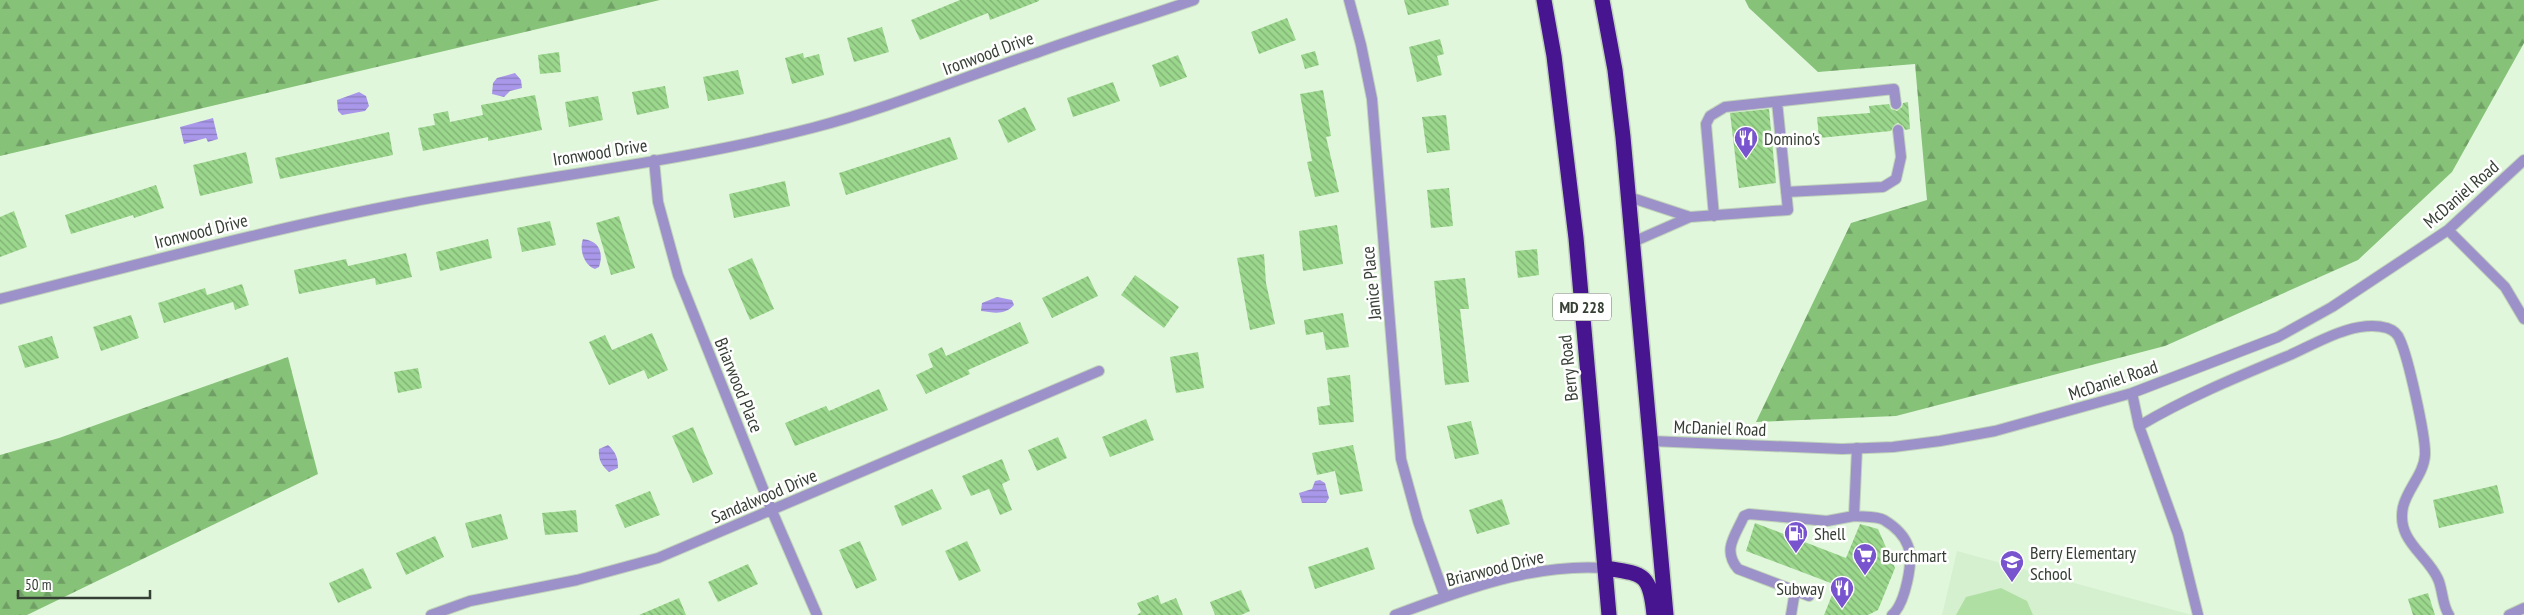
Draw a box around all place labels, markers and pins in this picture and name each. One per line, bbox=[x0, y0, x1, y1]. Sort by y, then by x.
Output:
restaurant icon: Domino's bbox=[1733, 125, 1759, 159]
place label: Domino's bbox=[1764, 127, 1820, 150]
fuel station icon: Shell bbox=[1783, 520, 1809, 554]
place label: Shell bbox=[1814, 522, 1846, 545]
place label: Berry Elementary School bbox=[2030, 541, 2136, 585]
supermarket icon: Burchmart bbox=[1852, 542, 1878, 576]
place label: Burchmart bbox=[1882, 544, 1947, 567]
school or university icon: Berry Elementary School bbox=[1999, 549, 2025, 583]
restaurant icon: Subway bbox=[1829, 575, 1855, 609]
place label: Subway bbox=[1776, 577, 1824, 600]

